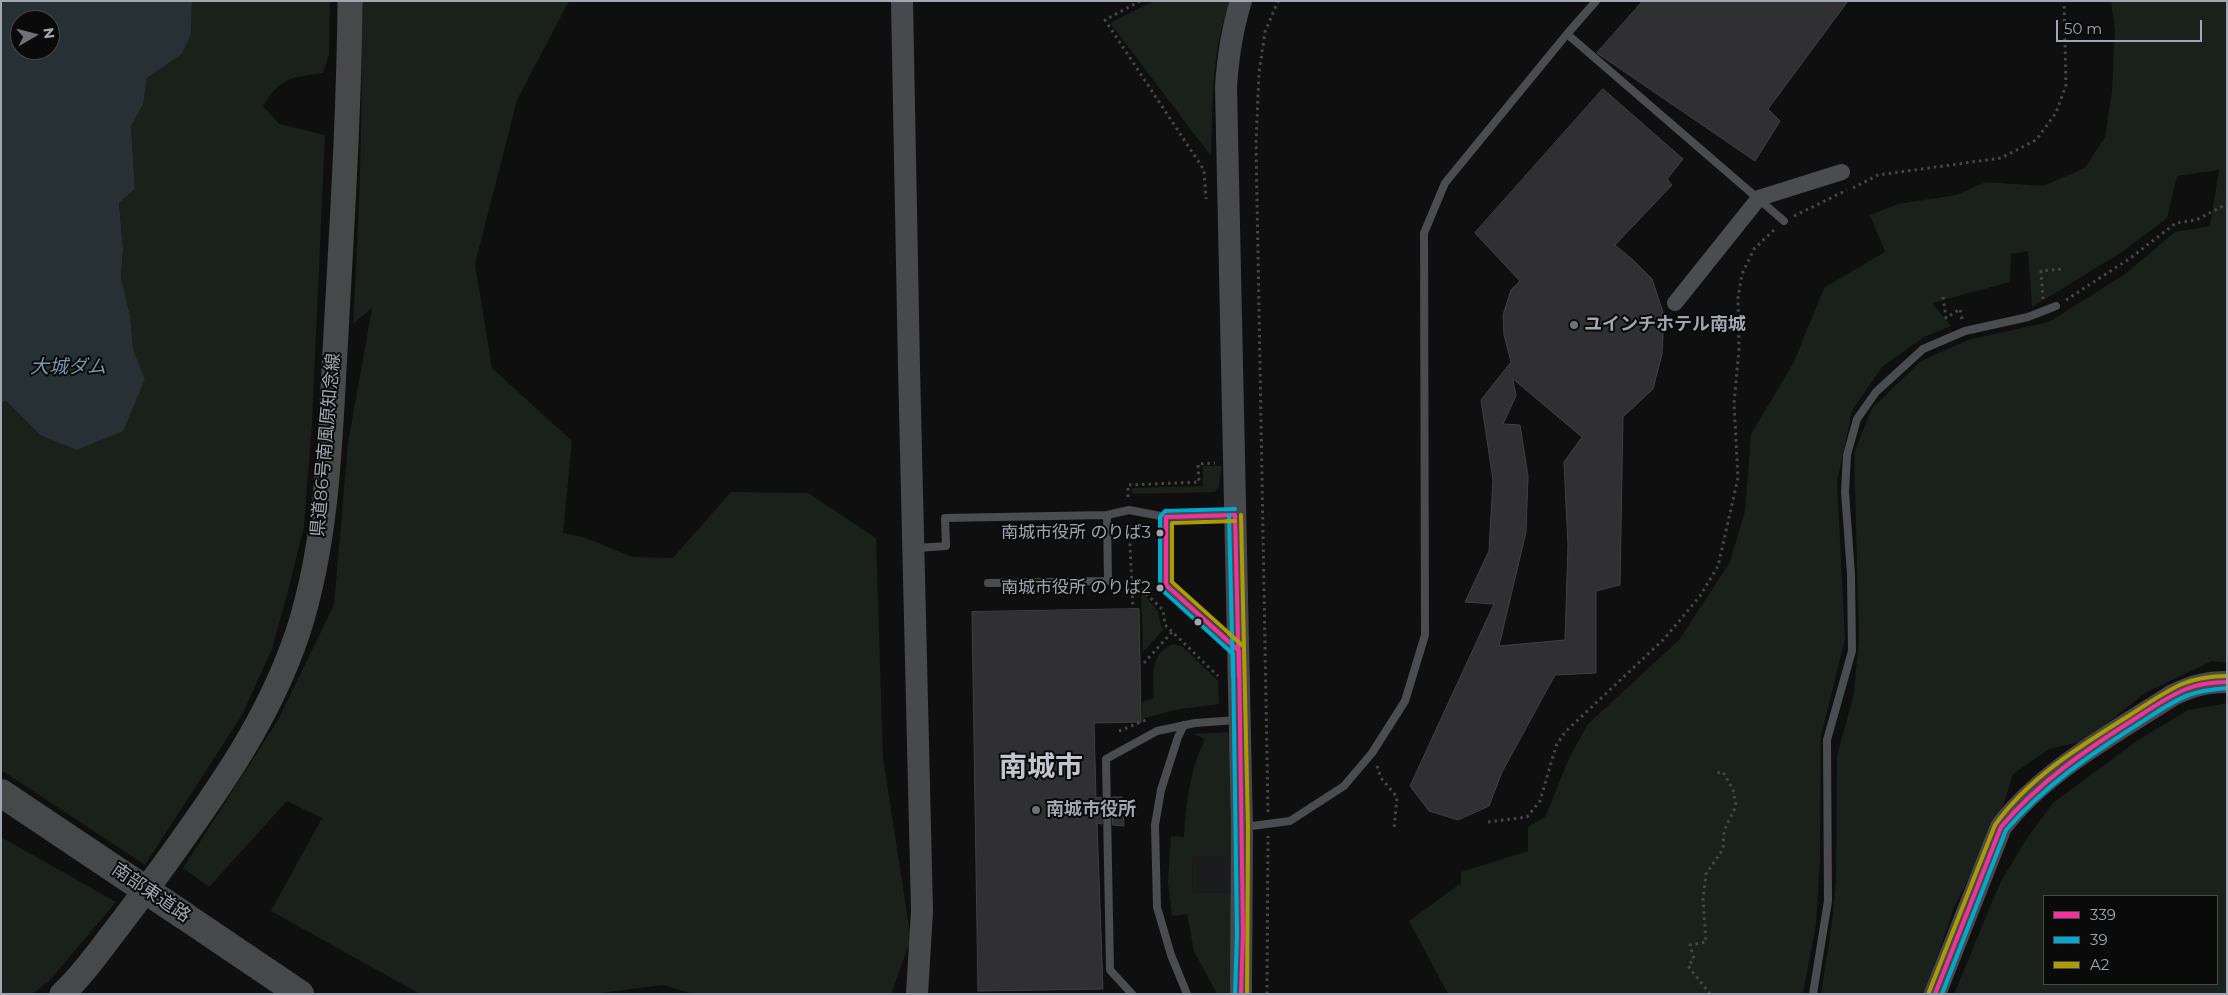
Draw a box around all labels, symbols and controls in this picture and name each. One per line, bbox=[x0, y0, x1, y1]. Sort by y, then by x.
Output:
north arrow bbox=[10, 10, 60, 60]
scale bar bbox=[2058, 10, 2204, 42]
text: 50 m bbox=[2064, 19, 2102, 38]
text: N bbox=[39, 26, 59, 40]
place label: ユインチホテル南城 bbox=[1584, 314, 1746, 336]
marker: ユインチホテル南城 bbox=[1568, 319, 1580, 331]
street label: 県道86号南風原知念線 bbox=[307, 352, 345, 538]
water label: 大城ダム bbox=[30, 356, 106, 378]
place label: 南城市役所 のりば3 bbox=[1001, 523, 1151, 543]
marker: 南城市役所 のりば3 bbox=[1155, 528, 1165, 538]
place label: 南城市役所 のりば2 bbox=[1001, 578, 1151, 598]
marker: 南城市役所 のりば2 bbox=[1155, 583, 1165, 593]
unlabelled marker bbox=[1193, 617, 1203, 627]
district label: 南城市 bbox=[999, 751, 1083, 785]
place label: 南城市役所 bbox=[1046, 799, 1136, 821]
marker: 南城市役所 bbox=[1030, 804, 1042, 816]
street label: 南部東道路 bbox=[108, 859, 194, 927]
legend bbox=[2043, 895, 2218, 985]
text: 339 bbox=[2090, 905, 2116, 924]
text: 39 bbox=[2090, 930, 2108, 949]
text: A2 bbox=[2090, 955, 2109, 974]

